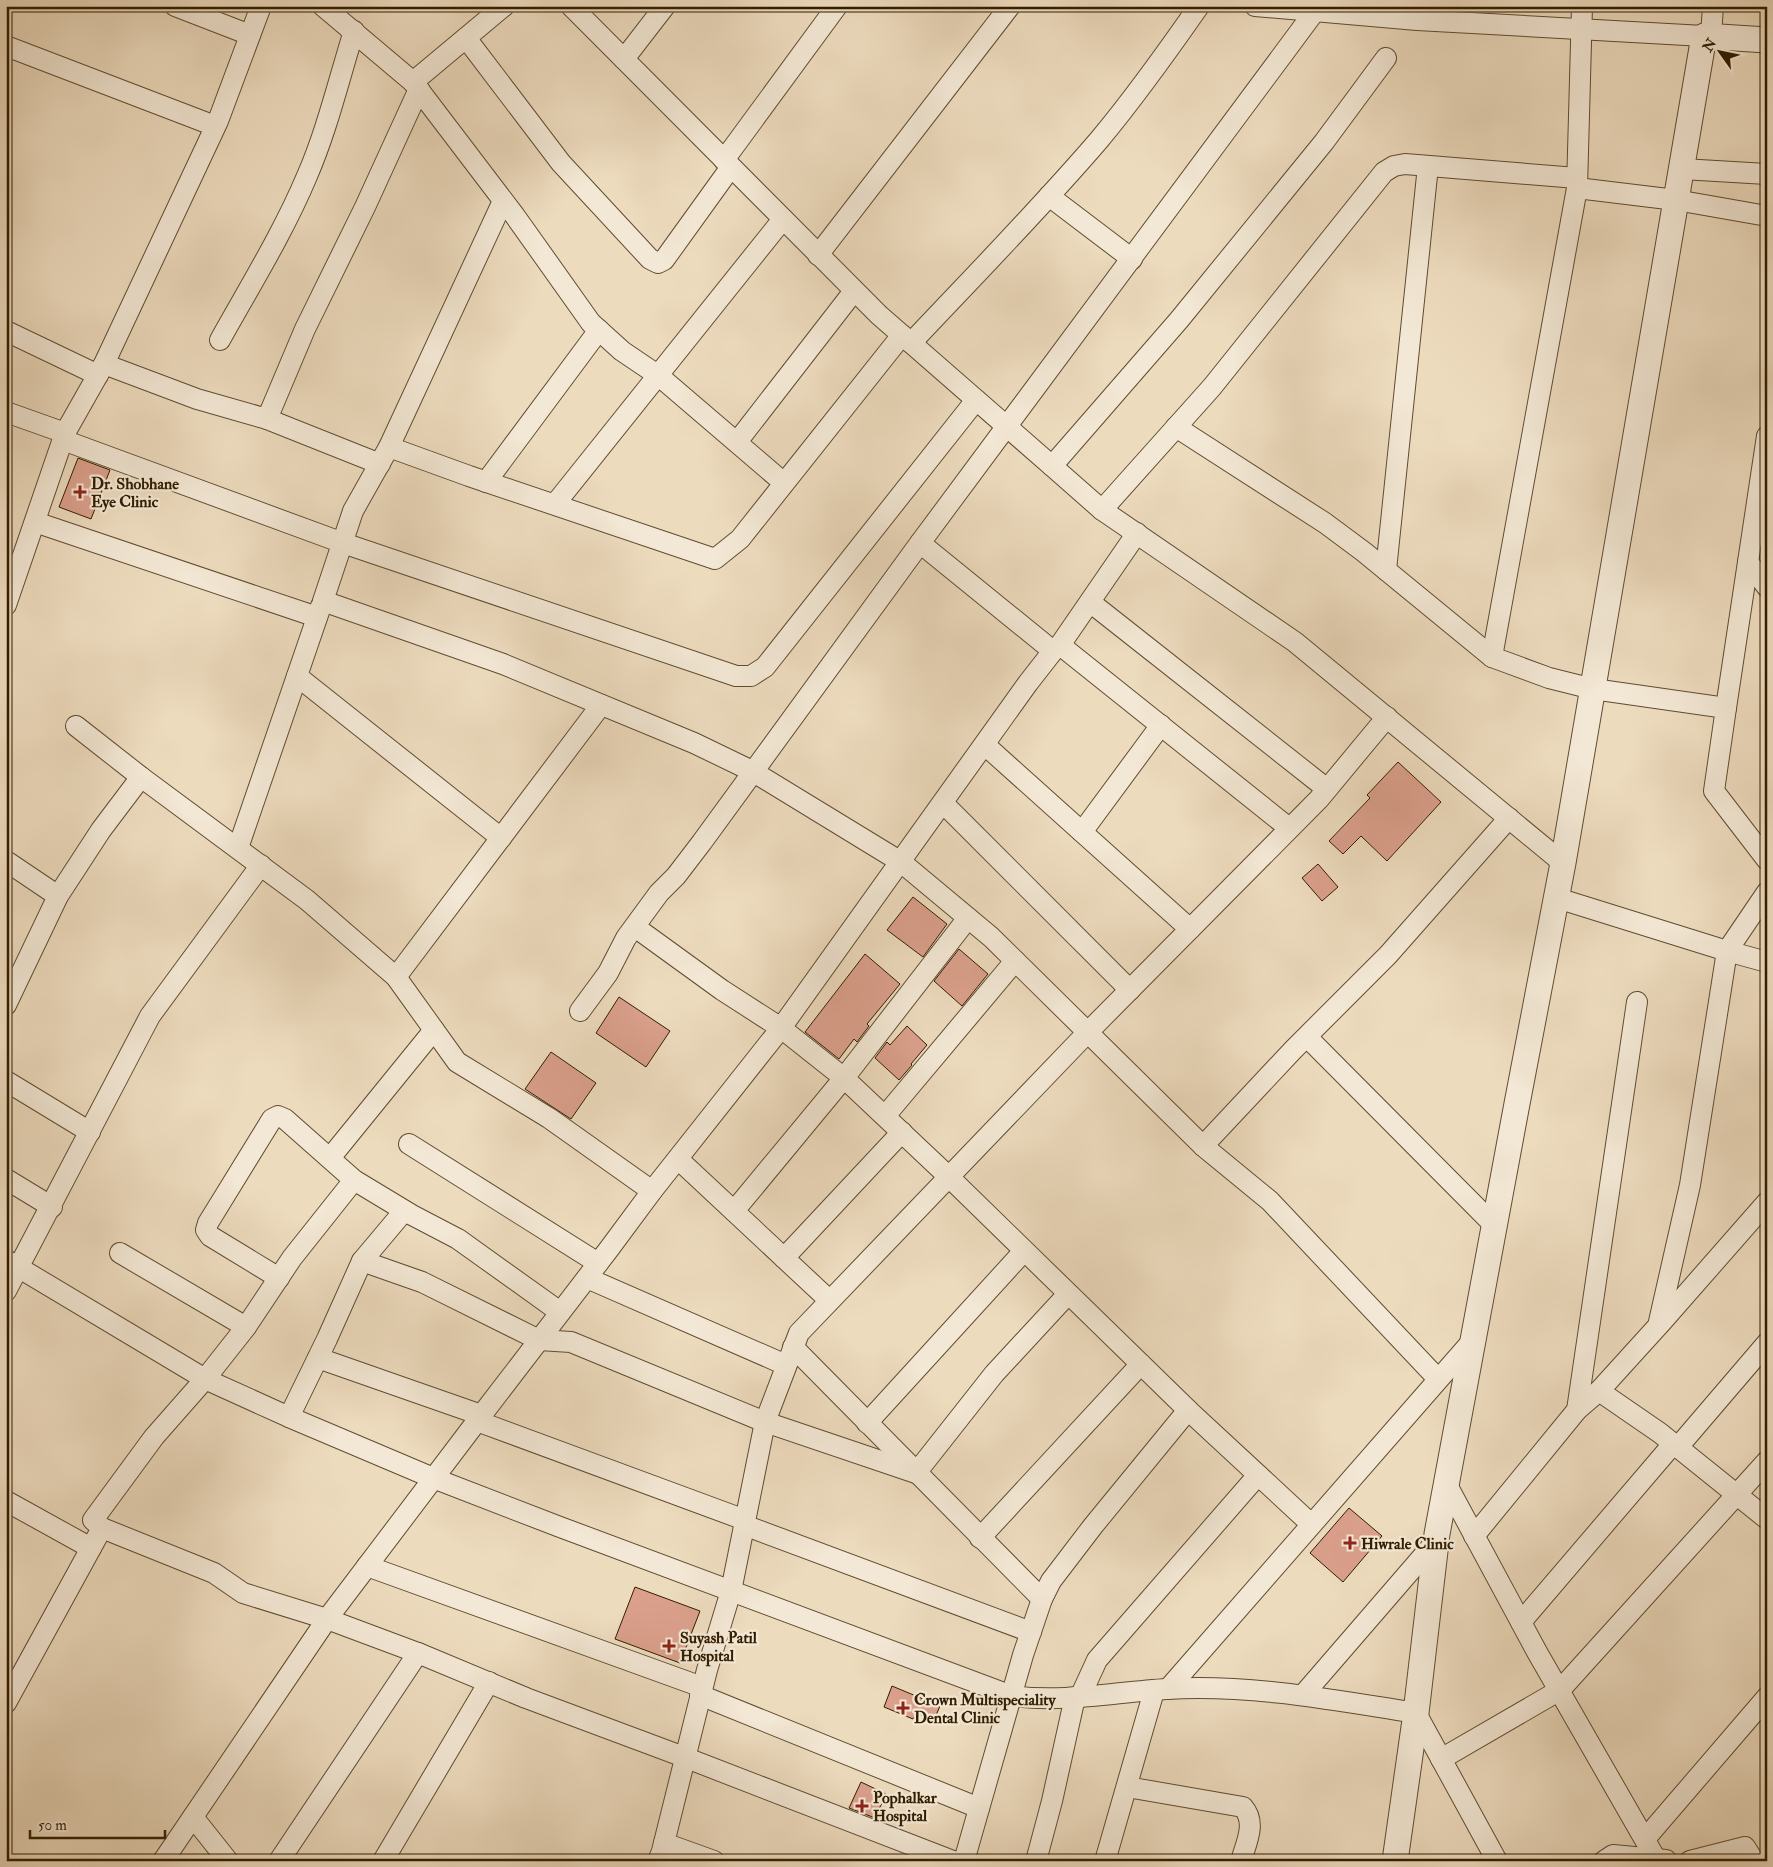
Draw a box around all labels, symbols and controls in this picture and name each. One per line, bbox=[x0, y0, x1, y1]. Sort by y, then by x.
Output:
north arrow bbox=[1696, 28, 1746, 78]
text: N bbox=[1698, 35, 1720, 56]
place label: Dr. Shobhane Eye Clinic bbox=[91, 474, 179, 513]
marker: Dr. Shobhane Eye Clinic bbox=[73, 485, 87, 499]
place label: Hiwrale Clinic bbox=[1361, 1534, 1454, 1554]
marker: Hiwrale Clinic bbox=[1343, 1536, 1357, 1550]
place label: Suyash Patil Hospital bbox=[680, 1628, 758, 1667]
marker: Suyash Patil Hospital bbox=[662, 1639, 676, 1653]
place label: Crown Multispeciality Dental Clinic bbox=[914, 1690, 1057, 1728]
marker: Crown Multispeciality Dental Clinic bbox=[896, 1701, 910, 1715]
place label: Pophalkar Hospital bbox=[873, 1788, 938, 1827]
marker: Pophalkar Hospital bbox=[855, 1799, 869, 1813]
scale bar bbox=[30, 1807, 165, 1839]
text: 50 m bbox=[38, 1816, 67, 1835]

